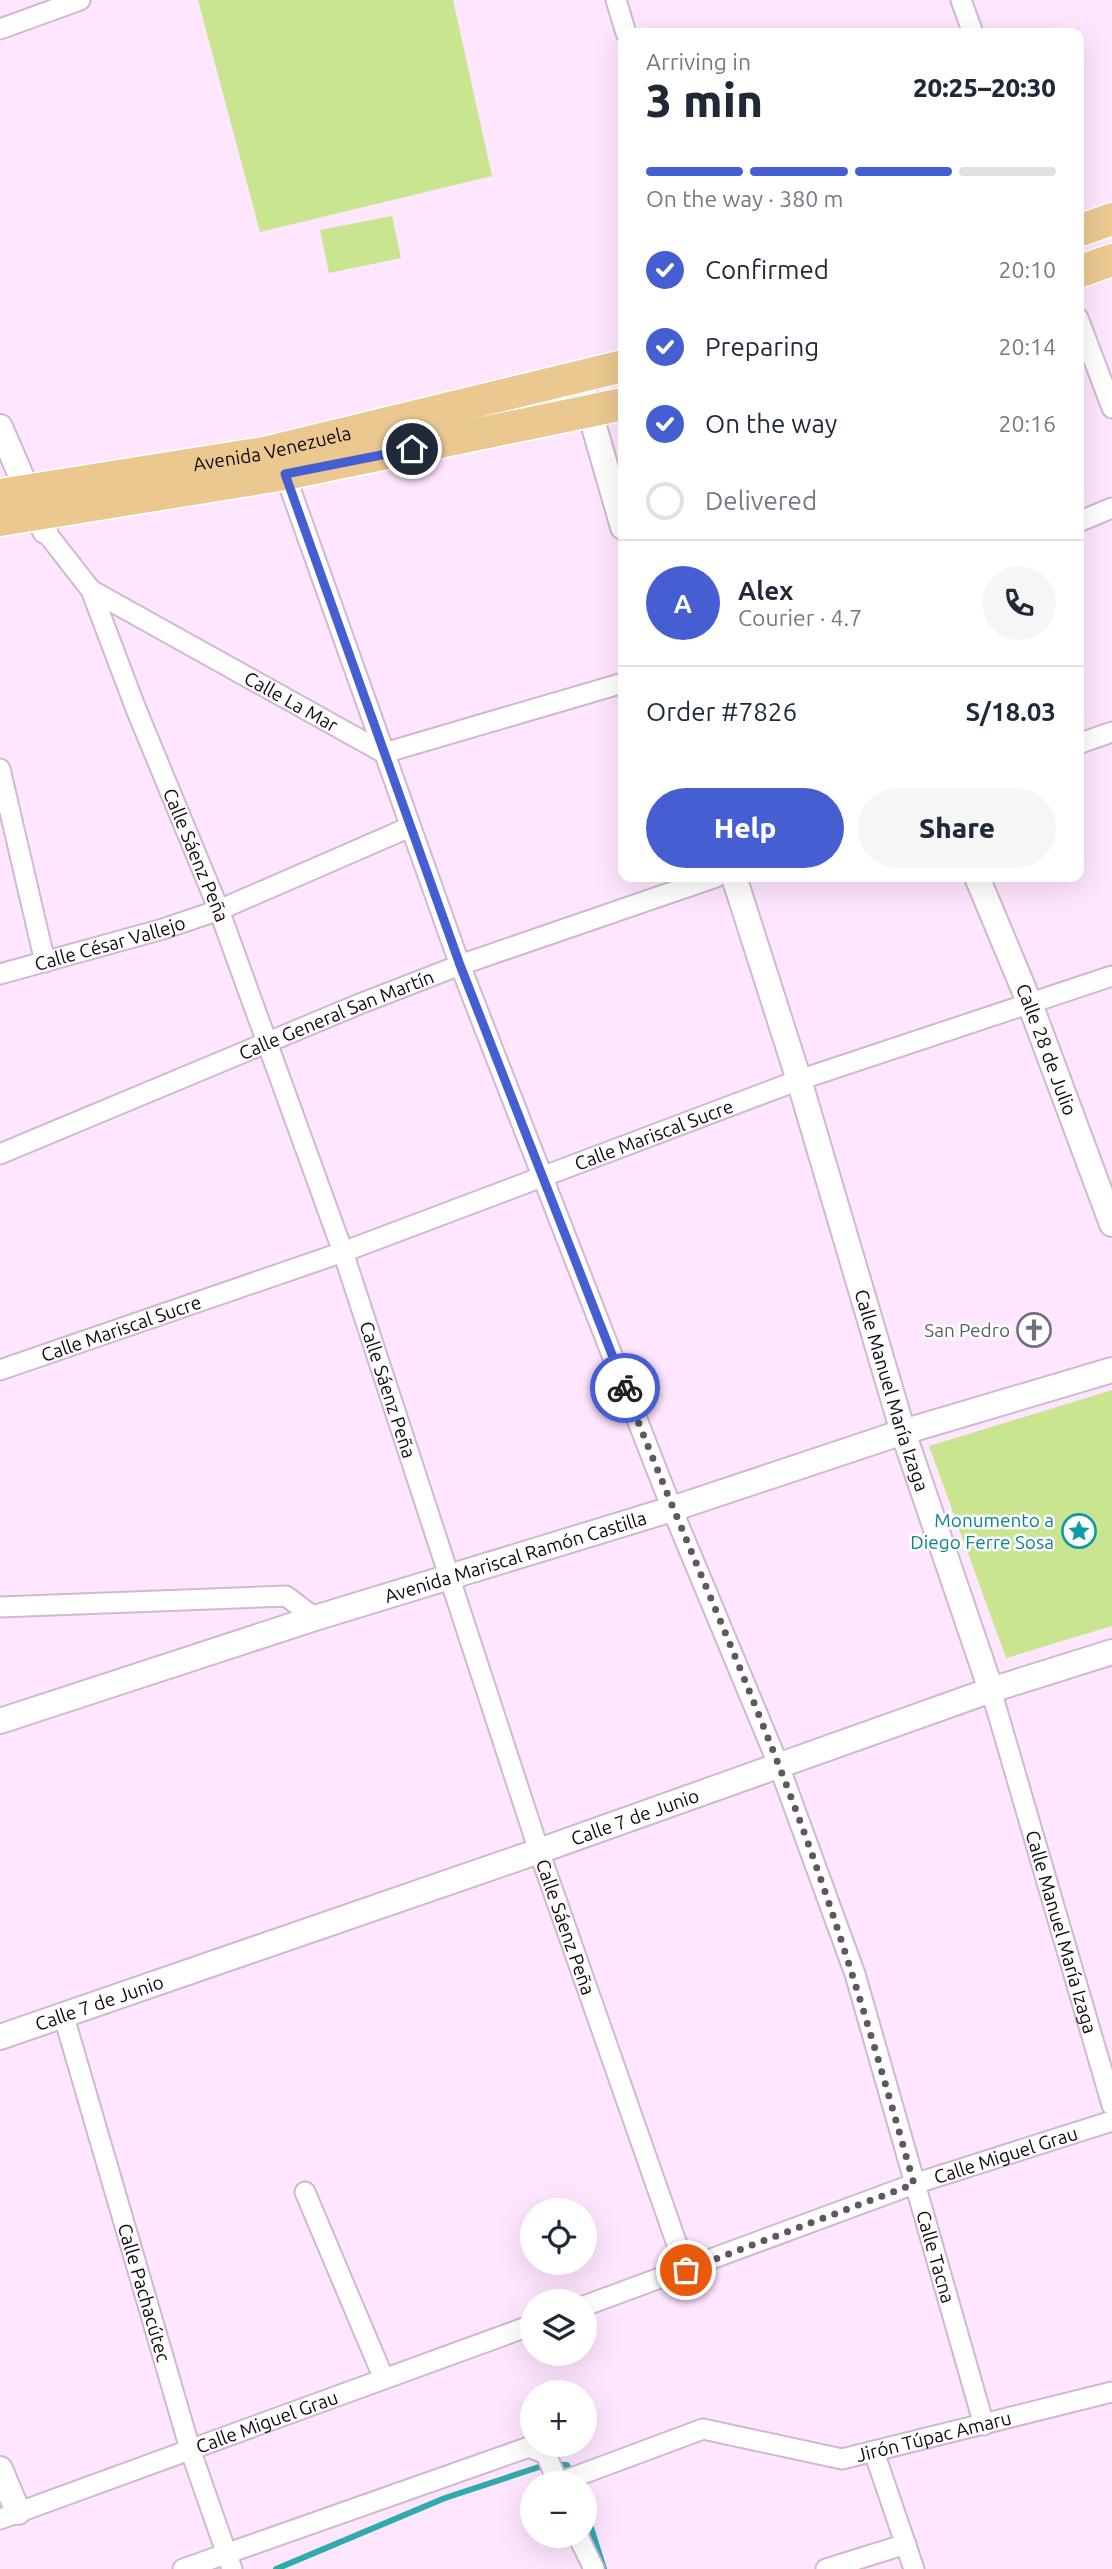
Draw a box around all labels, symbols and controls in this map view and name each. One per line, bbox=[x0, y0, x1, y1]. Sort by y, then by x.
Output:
text: Arriving in bbox=[646, 49, 751, 74]
text: 20:25–20:30 bbox=[913, 73, 1056, 102]
text: 3 min bbox=[646, 74, 763, 126]
text: On the way · 380 m bbox=[646, 186, 843, 211]
icon: check bbox=[646, 251, 684, 289]
text: Confirmed bbox=[705, 255, 829, 284]
text: 20:10 bbox=[998, 257, 1056, 282]
icon: check bbox=[646, 328, 684, 366]
text: Preparing bbox=[705, 332, 819, 361]
text: 20:14 bbox=[998, 334, 1056, 359]
icon: check bbox=[646, 405, 684, 443]
text: On the way bbox=[705, 409, 837, 438]
text: 20:16 bbox=[998, 411, 1056, 436]
pin bbox=[382, 419, 442, 479]
street label: Avenida Venezuela bbox=[191, 421, 353, 475]
icon: home bbox=[393, 430, 431, 468]
text: Delivered bbox=[705, 486, 817, 515]
button: phone bbox=[982, 566, 1056, 640]
text: Alex bbox=[738, 576, 793, 605]
text: A bbox=[674, 589, 692, 618]
text: Courier · 4.7 bbox=[738, 605, 862, 630]
street label: Calle La Mar bbox=[240, 667, 342, 736]
text: Order #7826 bbox=[646, 697, 797, 726]
text: S/18.03 bbox=[966, 697, 1056, 726]
street label: Calle Sáenz Peña bbox=[159, 785, 233, 925]
button: Help bbox=[646, 788, 844, 868]
button: Share bbox=[858, 788, 1056, 868]
street label: Calle César Vallejo bbox=[32, 911, 188, 975]
street label: Calle General San Martín bbox=[235, 965, 437, 1064]
street label: Calle 28 de Julio bbox=[1012, 980, 1081, 1118]
street label: Calle Mariscal Sucre bbox=[571, 1095, 736, 1175]
street label: Calle Manuel María Izaga bbox=[850, 1287, 933, 1494]
street label: Calle Mariscal Sucre bbox=[38, 1291, 204, 1366]
church icon: San Pedro bbox=[1015, 1311, 1053, 1349]
street label: Calle Sáenz Peña bbox=[355, 1318, 421, 1461]
place label: San Pedro bbox=[924, 1319, 1010, 1341]
courier bbox=[590, 1353, 660, 1423]
icon: bike bbox=[606, 1369, 644, 1407]
street label: Avenida Mariscal Ramón Castilla bbox=[382, 1506, 649, 1607]
place label: Monumento a Diego Ferre Sosa bbox=[910, 1509, 1054, 1553]
place icon: Monumento a Diego Ferre Sosa bbox=[1060, 1512, 1098, 1550]
street label: Calle 7 de Junio bbox=[568, 1784, 702, 1850]
street label: Calle Manuel María Izaga bbox=[1022, 1828, 1102, 2036]
street label: Calle Sáenz Peña bbox=[532, 1856, 600, 1998]
street label: Calle 7 de Junio bbox=[32, 1970, 166, 2035]
street label: Calle Miguel Grau bbox=[931, 2122, 1080, 2188]
map controls bbox=[520, 2198, 597, 2548]
button: locate bbox=[520, 2198, 597, 2275]
street label: Calle Tacna bbox=[912, 2208, 960, 2306]
street label: Calle Pachacútec bbox=[114, 2221, 175, 2365]
pin bbox=[656, 2240, 716, 2300]
icon: bag bbox=[667, 2251, 705, 2289]
button: layers bbox=[520, 2289, 597, 2366]
button: + bbox=[520, 2380, 597, 2457]
street label: Calle Miguel Grau bbox=[193, 2386, 341, 2458]
street label: Jirón Túpac Amaru bbox=[854, 2406, 1014, 2466]
button: − bbox=[520, 2471, 597, 2548]

